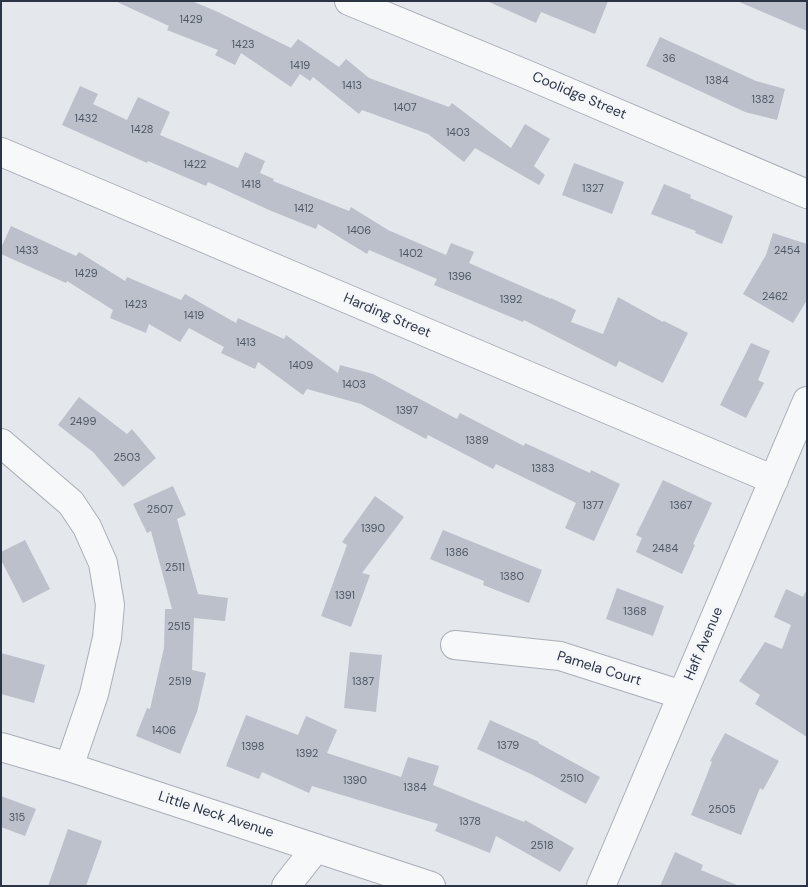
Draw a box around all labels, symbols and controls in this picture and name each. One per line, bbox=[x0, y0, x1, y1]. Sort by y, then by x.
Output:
house number: 1429 bbox=[179, 13, 203, 27]
house number: 1423 bbox=[232, 38, 254, 52]
house number: 36 bbox=[662, 52, 676, 66]
house number: 1419 bbox=[290, 59, 310, 73]
street label: Coolidge Street bbox=[529, 69, 629, 123]
house number: 1384 bbox=[705, 74, 729, 88]
house number: 1413 bbox=[342, 79, 362, 93]
house number: 1382 bbox=[752, 93, 774, 107]
house number: 1407 bbox=[393, 101, 417, 115]
house number: 1432 bbox=[75, 112, 97, 126]
house number: 1428 bbox=[131, 123, 153, 137]
house number: 1403 bbox=[446, 126, 470, 140]
house number: 1422 bbox=[184, 158, 206, 172]
house number: 1418 bbox=[241, 178, 261, 192]
house number: 1327 bbox=[582, 182, 604, 196]
house number: 1412 bbox=[294, 202, 314, 216]
house number: 1406 bbox=[347, 224, 371, 238]
house number: 1433 bbox=[15, 244, 39, 258]
house number: 2454 bbox=[774, 244, 800, 258]
house number: 1402 bbox=[399, 247, 423, 261]
house number: 1429 bbox=[74, 267, 98, 281]
house number: 1396 bbox=[448, 270, 472, 284]
street label: Harding Street bbox=[341, 290, 433, 342]
house number: 2462 bbox=[762, 290, 788, 304]
house number: 1392 bbox=[500, 293, 522, 307]
house number: 1423 bbox=[125, 298, 147, 312]
house number: 1419 bbox=[184, 309, 204, 323]
house number: 1413 bbox=[236, 336, 256, 350]
house number: 1409 bbox=[289, 359, 313, 373]
house number: 1403 bbox=[342, 378, 366, 392]
house number: 1397 bbox=[396, 404, 418, 418]
house number: 2499 bbox=[70, 415, 96, 429]
house number: 1389 bbox=[465, 434, 489, 448]
house number: 2503 bbox=[113, 451, 141, 465]
house number: 1383 bbox=[531, 462, 555, 476]
house number: 1377 bbox=[582, 499, 604, 513]
house number: 1367 bbox=[670, 499, 692, 513]
house number: 2507 bbox=[147, 503, 173, 517]
house number: 1390 bbox=[361, 522, 385, 536]
house number: 2484 bbox=[652, 542, 678, 556]
house number: 1386 bbox=[445, 546, 469, 560]
house number: 2511 bbox=[165, 561, 185, 575]
house number: 1380 bbox=[500, 570, 524, 584]
house number: 1391 bbox=[335, 589, 355, 603]
house number: 1368 bbox=[623, 605, 647, 619]
street label: Haff Avenue bbox=[681, 605, 727, 683]
house number: 2515 bbox=[167, 620, 191, 634]
street label: Pamela Court bbox=[555, 648, 643, 690]
house number: 2519 bbox=[168, 675, 192, 689]
house number: 1387 bbox=[352, 675, 374, 689]
house number: 1406 bbox=[152, 724, 176, 738]
house number: 1379 bbox=[497, 739, 519, 753]
house number: 1398 bbox=[241, 740, 265, 754]
house number: 1392 bbox=[296, 747, 318, 761]
house number: 2510 bbox=[560, 772, 584, 786]
house number: 1390 bbox=[343, 774, 367, 788]
house number: 1384 bbox=[403, 781, 427, 795]
street label: Little Neck Avenue bbox=[156, 788, 276, 842]
house number: 2505 bbox=[708, 803, 736, 817]
house number: 315 bbox=[9, 811, 25, 825]
house number: 1378 bbox=[459, 815, 481, 829]
house number: 2518 bbox=[530, 839, 554, 853]

